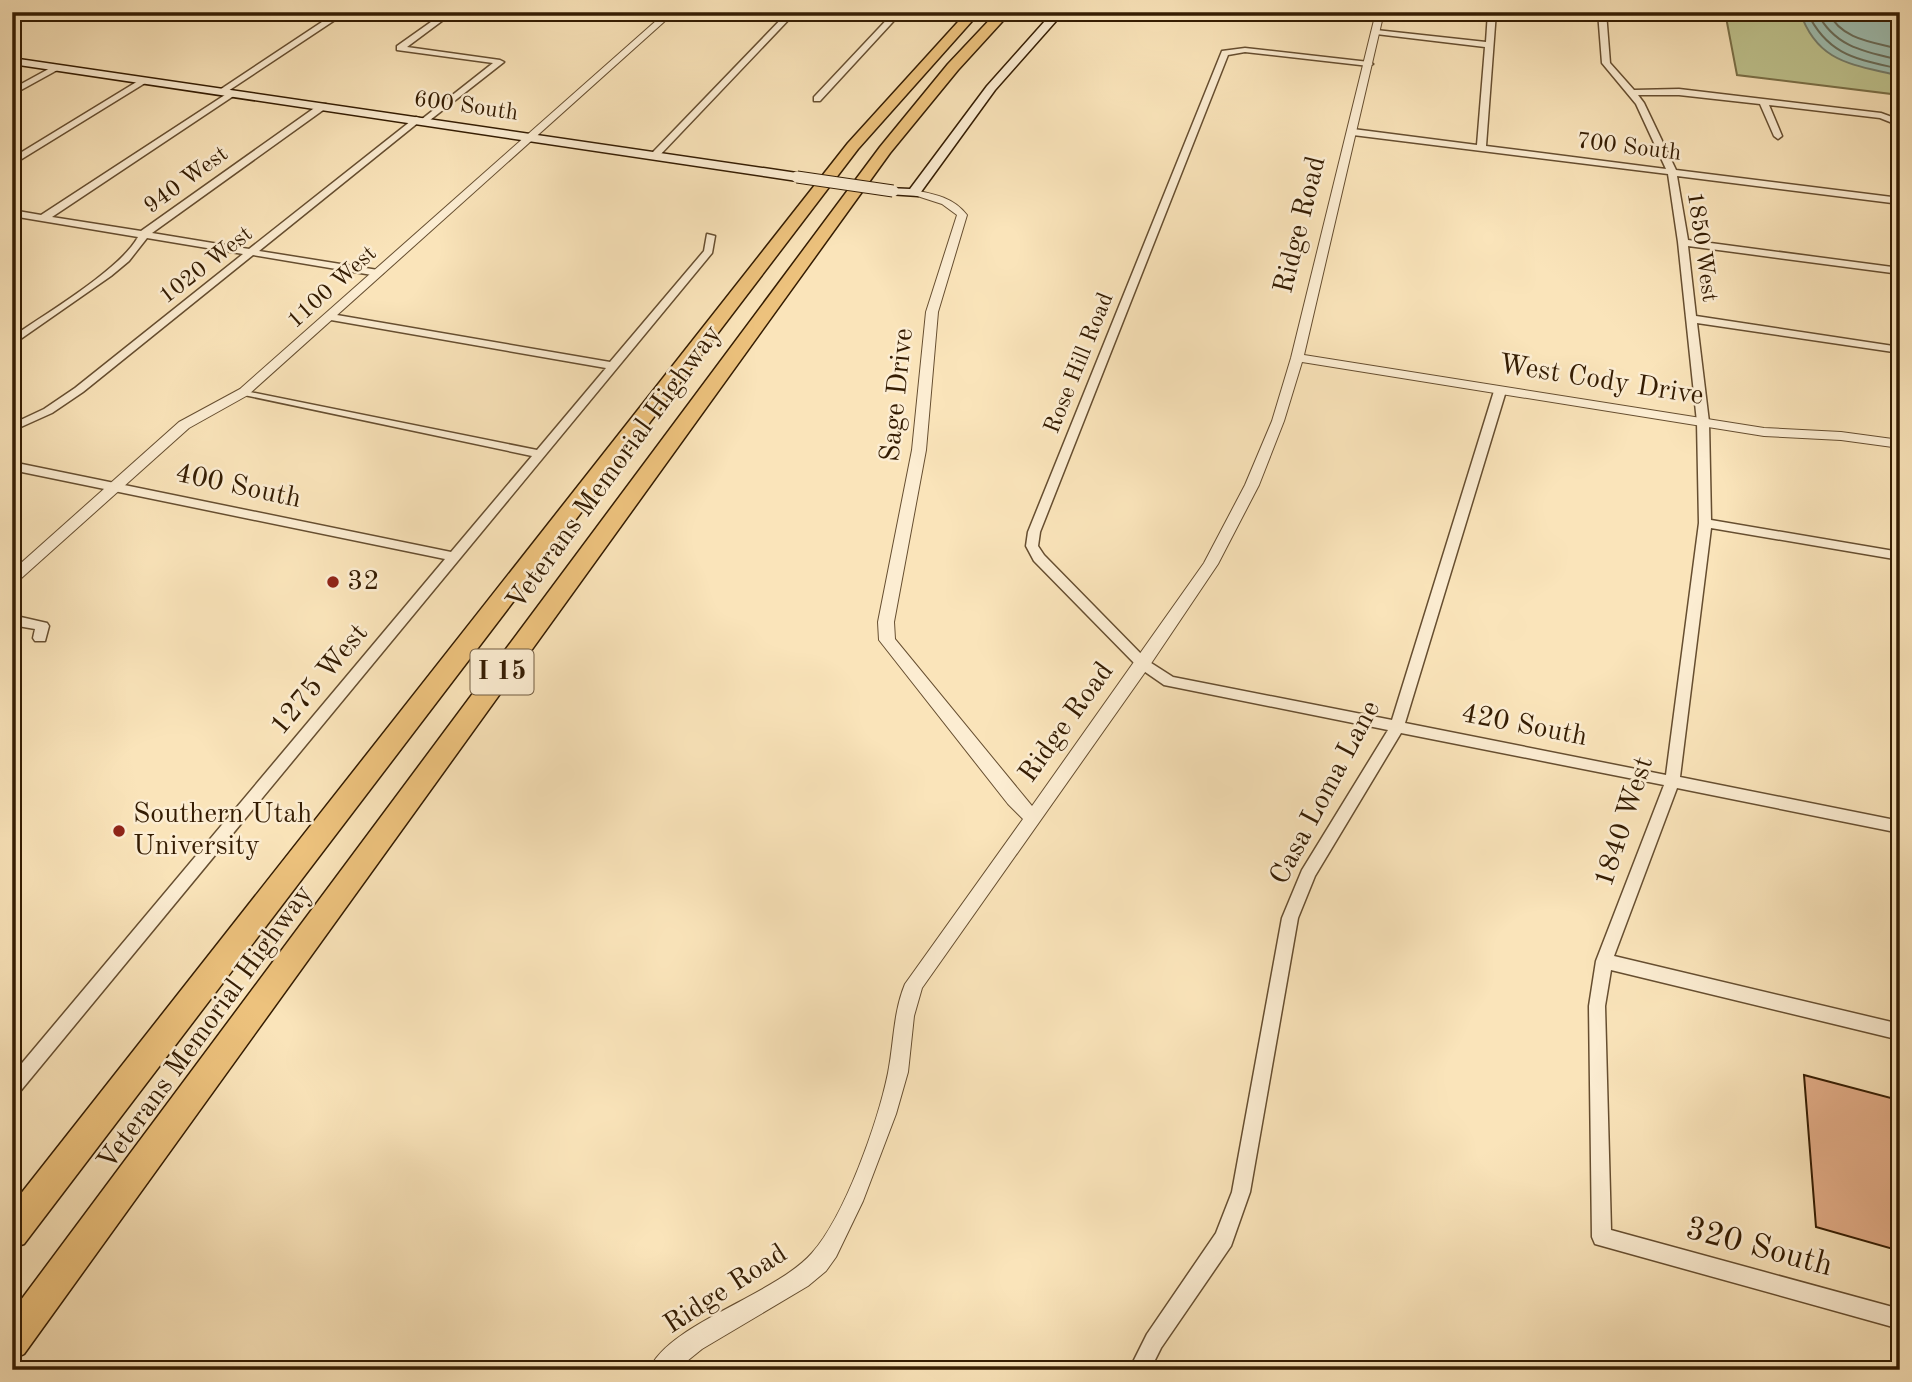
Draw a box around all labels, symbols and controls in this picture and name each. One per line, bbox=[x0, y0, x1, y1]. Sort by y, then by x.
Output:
street label: 600 South bbox=[412, 87, 520, 125]
street label: 700 South bbox=[1575, 129, 1683, 165]
street label: 940 West bbox=[140, 142, 232, 218]
street label: Ridge Road bbox=[1270, 153, 1332, 297]
street label: 1850 West bbox=[1683, 191, 1721, 303]
street label: 1020 West bbox=[155, 222, 257, 308]
street label: 1100 West bbox=[283, 241, 381, 333]
street label: Rose Hill Road bbox=[1040, 289, 1118, 437]
street label: Veterans Memorial Highway bbox=[502, 320, 728, 616]
street label: Sage Drive bbox=[877, 327, 919, 463]
street label: West Cody Drive bbox=[1497, 351, 1705, 411]
street label: 400 South bbox=[173, 460, 303, 514]
place label: 32 bbox=[347, 568, 379, 596]
marker: 32 bbox=[325, 574, 341, 590]
street label: 1275 West bbox=[266, 619, 374, 741]
road number: I 15 bbox=[470, 650, 534, 694]
street label: Ridge Road bbox=[1014, 658, 1120, 788]
street label: Casa Loma Lane bbox=[1266, 697, 1386, 889]
street label: 420 South bbox=[1459, 700, 1589, 752]
street label: 1840 West bbox=[1591, 754, 1659, 890]
place label: Southern Utah University bbox=[133, 801, 312, 861]
marker: Southern Utah University bbox=[111, 823, 127, 839]
street label: Veterans Memorial Highway bbox=[93, 880, 319, 1176]
street label: 320 South bbox=[1682, 1213, 1836, 1283]
street label: Ridge Road bbox=[659, 1240, 793, 1340]

